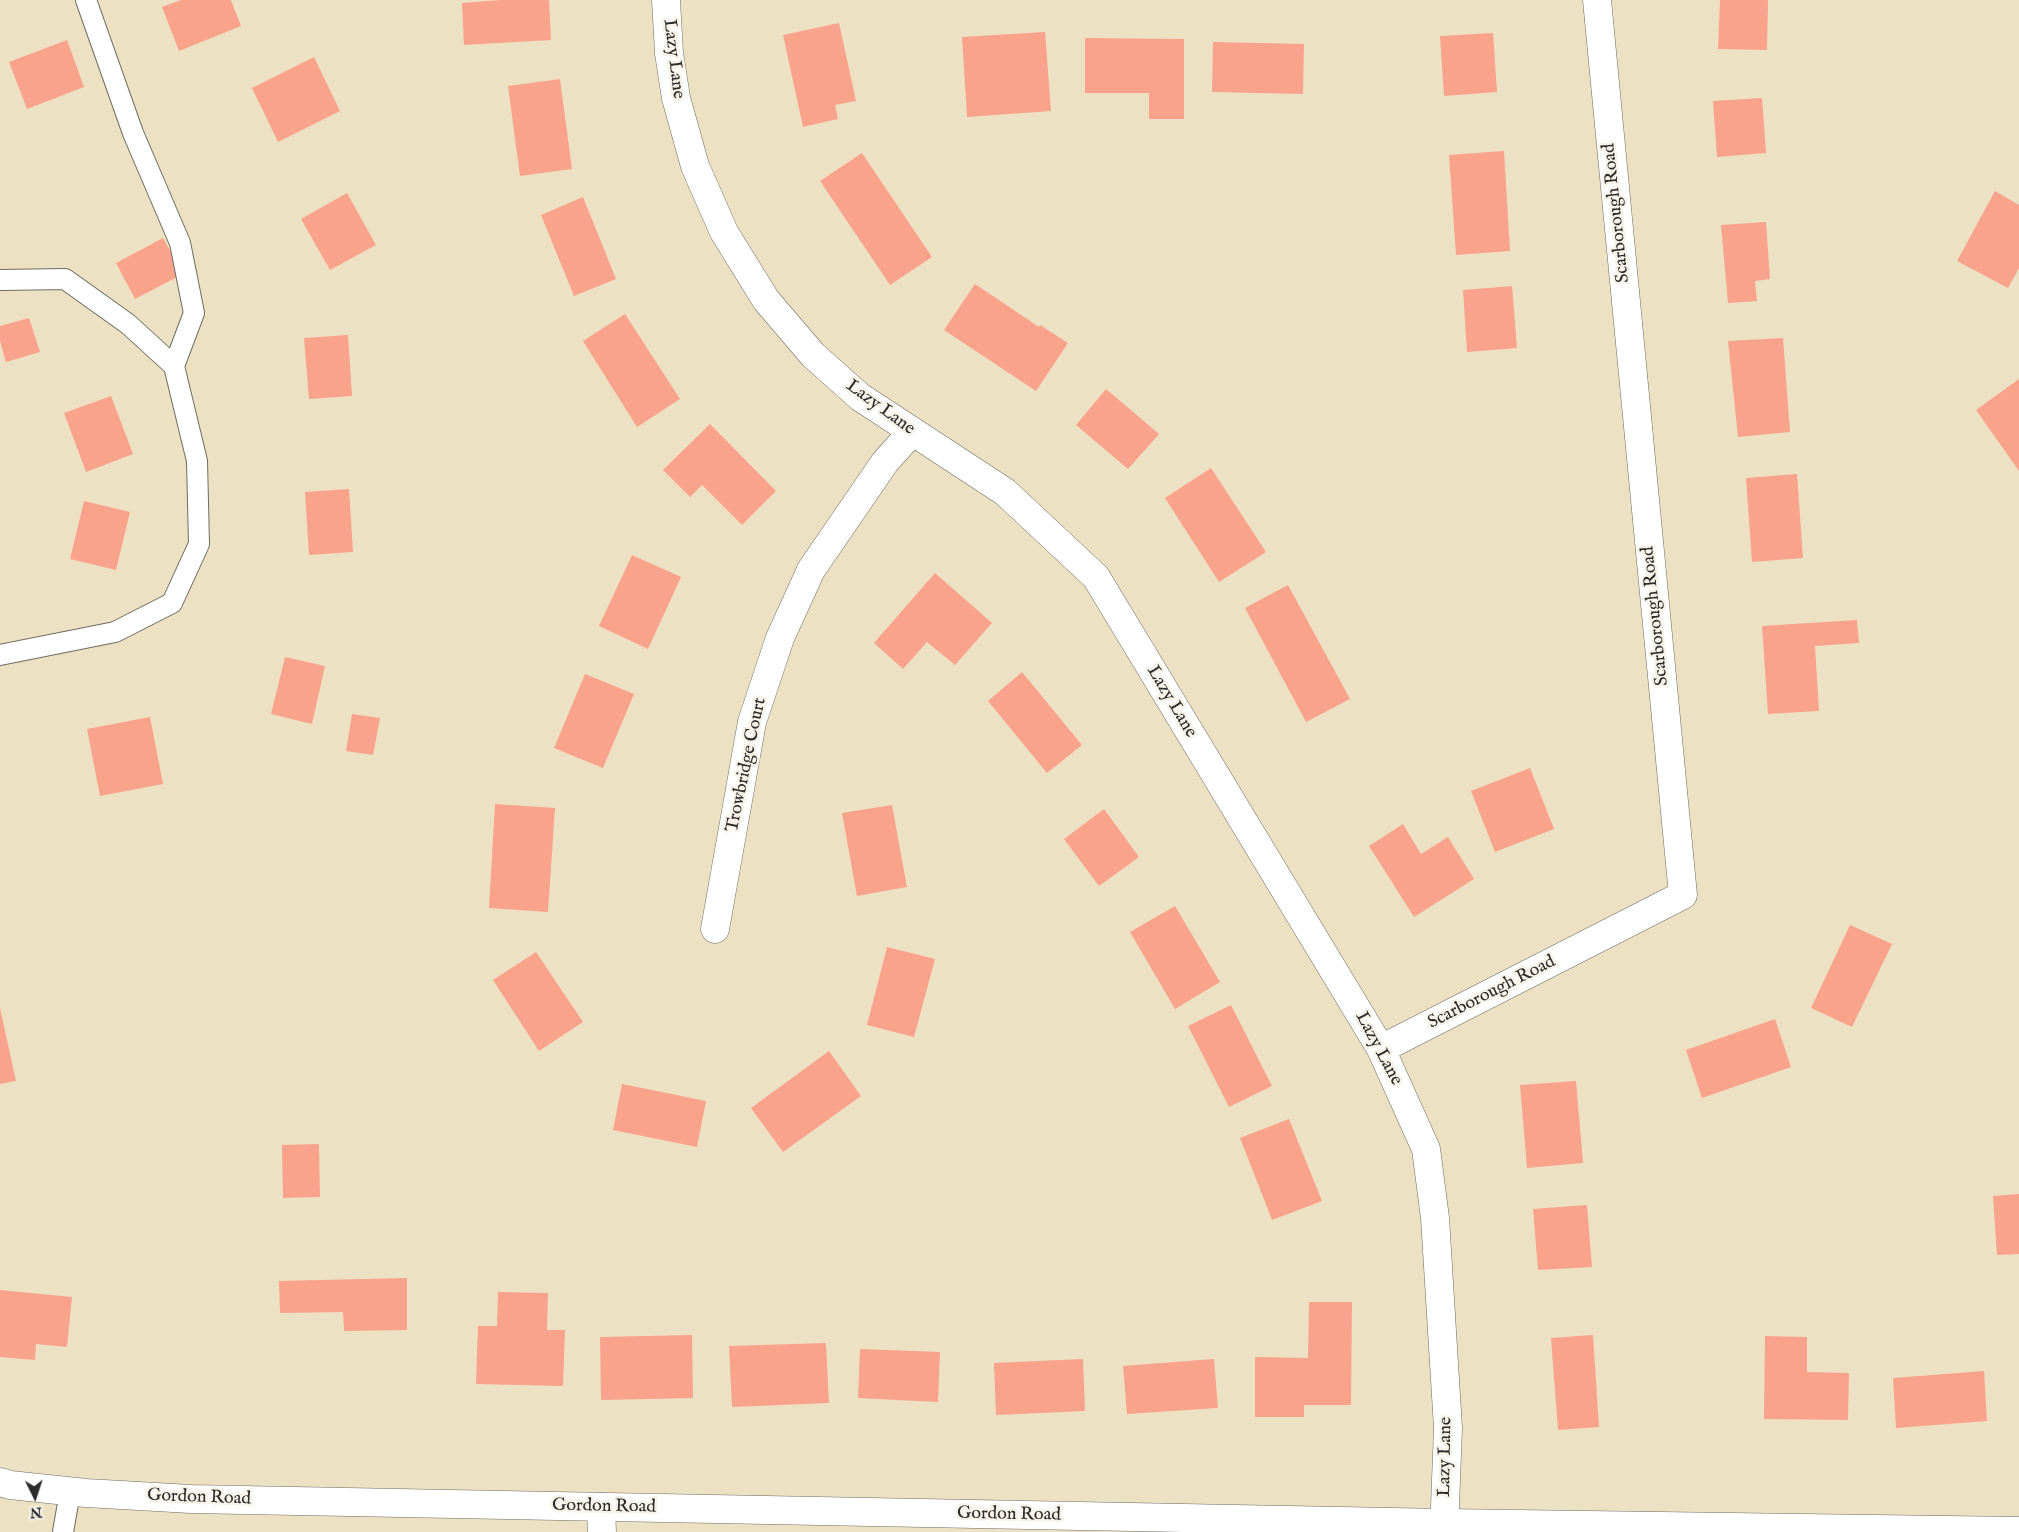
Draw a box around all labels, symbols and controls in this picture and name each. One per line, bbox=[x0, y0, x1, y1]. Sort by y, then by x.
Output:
street label: Lazy Lane bbox=[657, 18, 689, 100]
street label: Scarborough Road bbox=[1599, 142, 1635, 284]
street label: Lazy Lane bbox=[841, 376, 919, 440]
street label: Scarborough Road bbox=[1638, 545, 1674, 687]
street label: Lazy Lane bbox=[1141, 662, 1201, 742]
street label: Trowbridge Court bbox=[722, 696, 772, 834]
street label: Scarborough Road bbox=[1425, 952, 1559, 1034]
street label: Lazy Lane bbox=[1350, 1009, 1406, 1089]
street label: Lazy Lane bbox=[1435, 1417, 1457, 1497]
north arrow bbox=[10, 1472, 60, 1522]
street label: Gordon Road bbox=[147, 1485, 251, 1511]
street label: Gordon Road bbox=[552, 1495, 656, 1519]
text: N bbox=[29, 1503, 43, 1521]
street label: Gordon Road bbox=[957, 1503, 1061, 1527]

